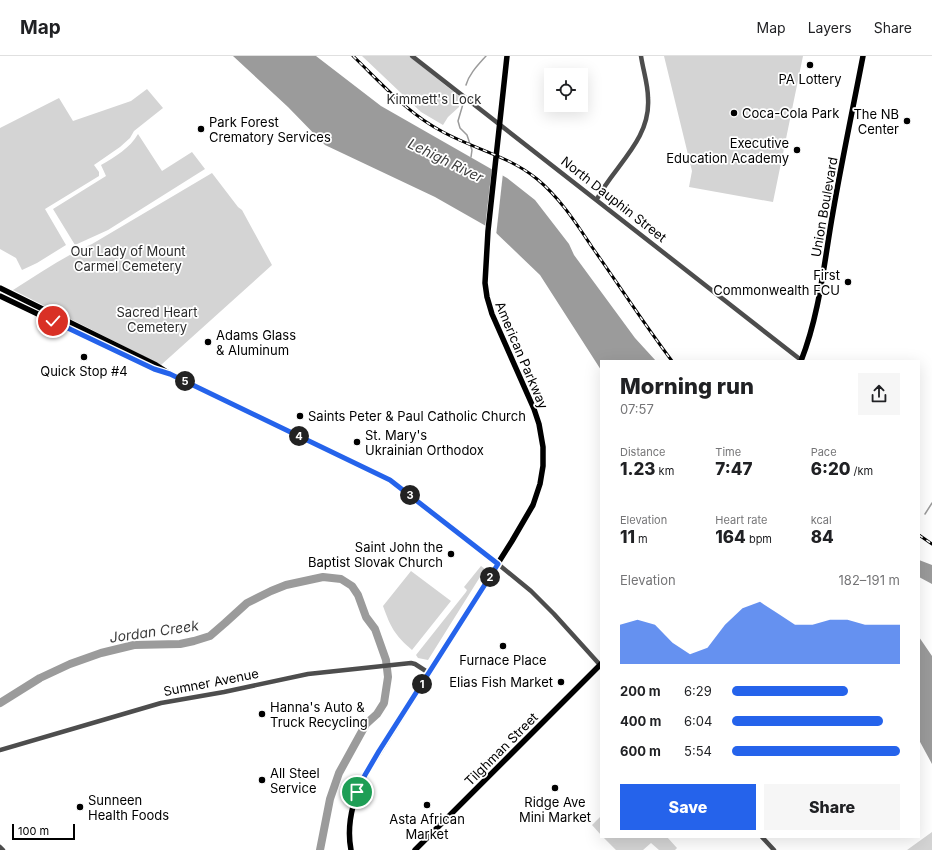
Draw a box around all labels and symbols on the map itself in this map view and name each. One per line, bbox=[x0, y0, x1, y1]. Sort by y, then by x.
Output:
marker: PA Lottery bbox=[805, 60, 815, 70]
place label: PA Lottery bbox=[778, 71, 842, 87]
park label: Kimmett's Lock bbox=[387, 91, 481, 107]
place label: Coca-Cola Park bbox=[742, 105, 839, 121]
place label: The NB Center bbox=[853, 106, 899, 137]
marker: Coca-Cola Park bbox=[729, 108, 739, 118]
place label: Park Forest Crematory Services bbox=[209, 114, 331, 145]
marker: The NB Center bbox=[902, 116, 912, 126]
marker: Park Forest Crematory Services bbox=[196, 124, 206, 134]
water label: Lehigh River bbox=[406, 134, 487, 186]
place label: Executive Education Academy bbox=[666, 135, 789, 166]
marker: Executive Education Academy bbox=[792, 145, 802, 155]
street label: North Dauphin Street bbox=[558, 153, 670, 245]
street label: Union Boulevard bbox=[807, 156, 841, 258]
park label: Our Lady of Mount Carmel Cemetery bbox=[70, 243, 186, 274]
place label: First Commonwealth FCU bbox=[713, 267, 840, 298]
marker: First Commonwealth FCU bbox=[843, 277, 853, 287]
street label: American Parkway bbox=[492, 299, 552, 411]
pin bbox=[36, 304, 70, 338]
park label: Sacred Heart Cemetery bbox=[117, 304, 197, 335]
place label: Adams Glass & Aluminum bbox=[216, 327, 296, 358]
marker: Adams Glass & Aluminum bbox=[203, 337, 213, 347]
marker: Quick Stop #4 bbox=[79, 352, 89, 362]
place label: Quick Stop #4 bbox=[40, 363, 128, 379]
pin: 5 bbox=[175, 371, 195, 391]
place label: Saints Peter & Paul Catholic Church bbox=[308, 408, 526, 424]
marker: Saints Peter & Paul Catholic Church bbox=[295, 411, 305, 421]
pin: 4 bbox=[289, 426, 309, 446]
place label: St. Mary's Ukrainian Orthodox bbox=[365, 427, 484, 458]
marker: St. Mary's Ukrainian Orthodox bbox=[352, 437, 362, 447]
pin: 3 bbox=[400, 485, 420, 505]
place label: Saint John the Baptist Slovak Church bbox=[308, 539, 443, 570]
marker: Saint John the Baptist Slovak Church bbox=[446, 549, 456, 559]
pin: 2 bbox=[480, 567, 500, 587]
water label: Jordan Creek bbox=[108, 616, 200, 646]
marker: Furnace Place bbox=[498, 641, 508, 651]
place label: Furnace Place bbox=[459, 652, 547, 668]
street label: Sumner Avenue bbox=[162, 665, 260, 699]
pin: 1 bbox=[412, 674, 432, 694]
place label: Elias Fish Market bbox=[449, 674, 553, 690]
marker: Elias Fish Market bbox=[556, 677, 566, 687]
place label: Hanna's Auto & Truck Recycling bbox=[270, 699, 368, 730]
marker: Hanna's Auto & Truck Recycling bbox=[257, 709, 267, 719]
street label: Tilghman Street bbox=[461, 709, 541, 789]
place label: All Steel Service bbox=[270, 765, 320, 796]
marker: All Steel Service bbox=[257, 775, 267, 785]
pin bbox=[340, 775, 374, 809]
marker: Ridge Ave Mini Market bbox=[550, 783, 560, 793]
place label: Sunneen Health Foods bbox=[88, 792, 169, 823]
place label: Ridge Ave Mini Market bbox=[519, 794, 591, 825]
marker: Asta African Market bbox=[422, 800, 432, 810]
marker: Sunneen Health Foods bbox=[75, 802, 85, 812]
place label: Asta African Market bbox=[389, 811, 465, 842]
scale bar bbox=[12, 822, 75, 841]

